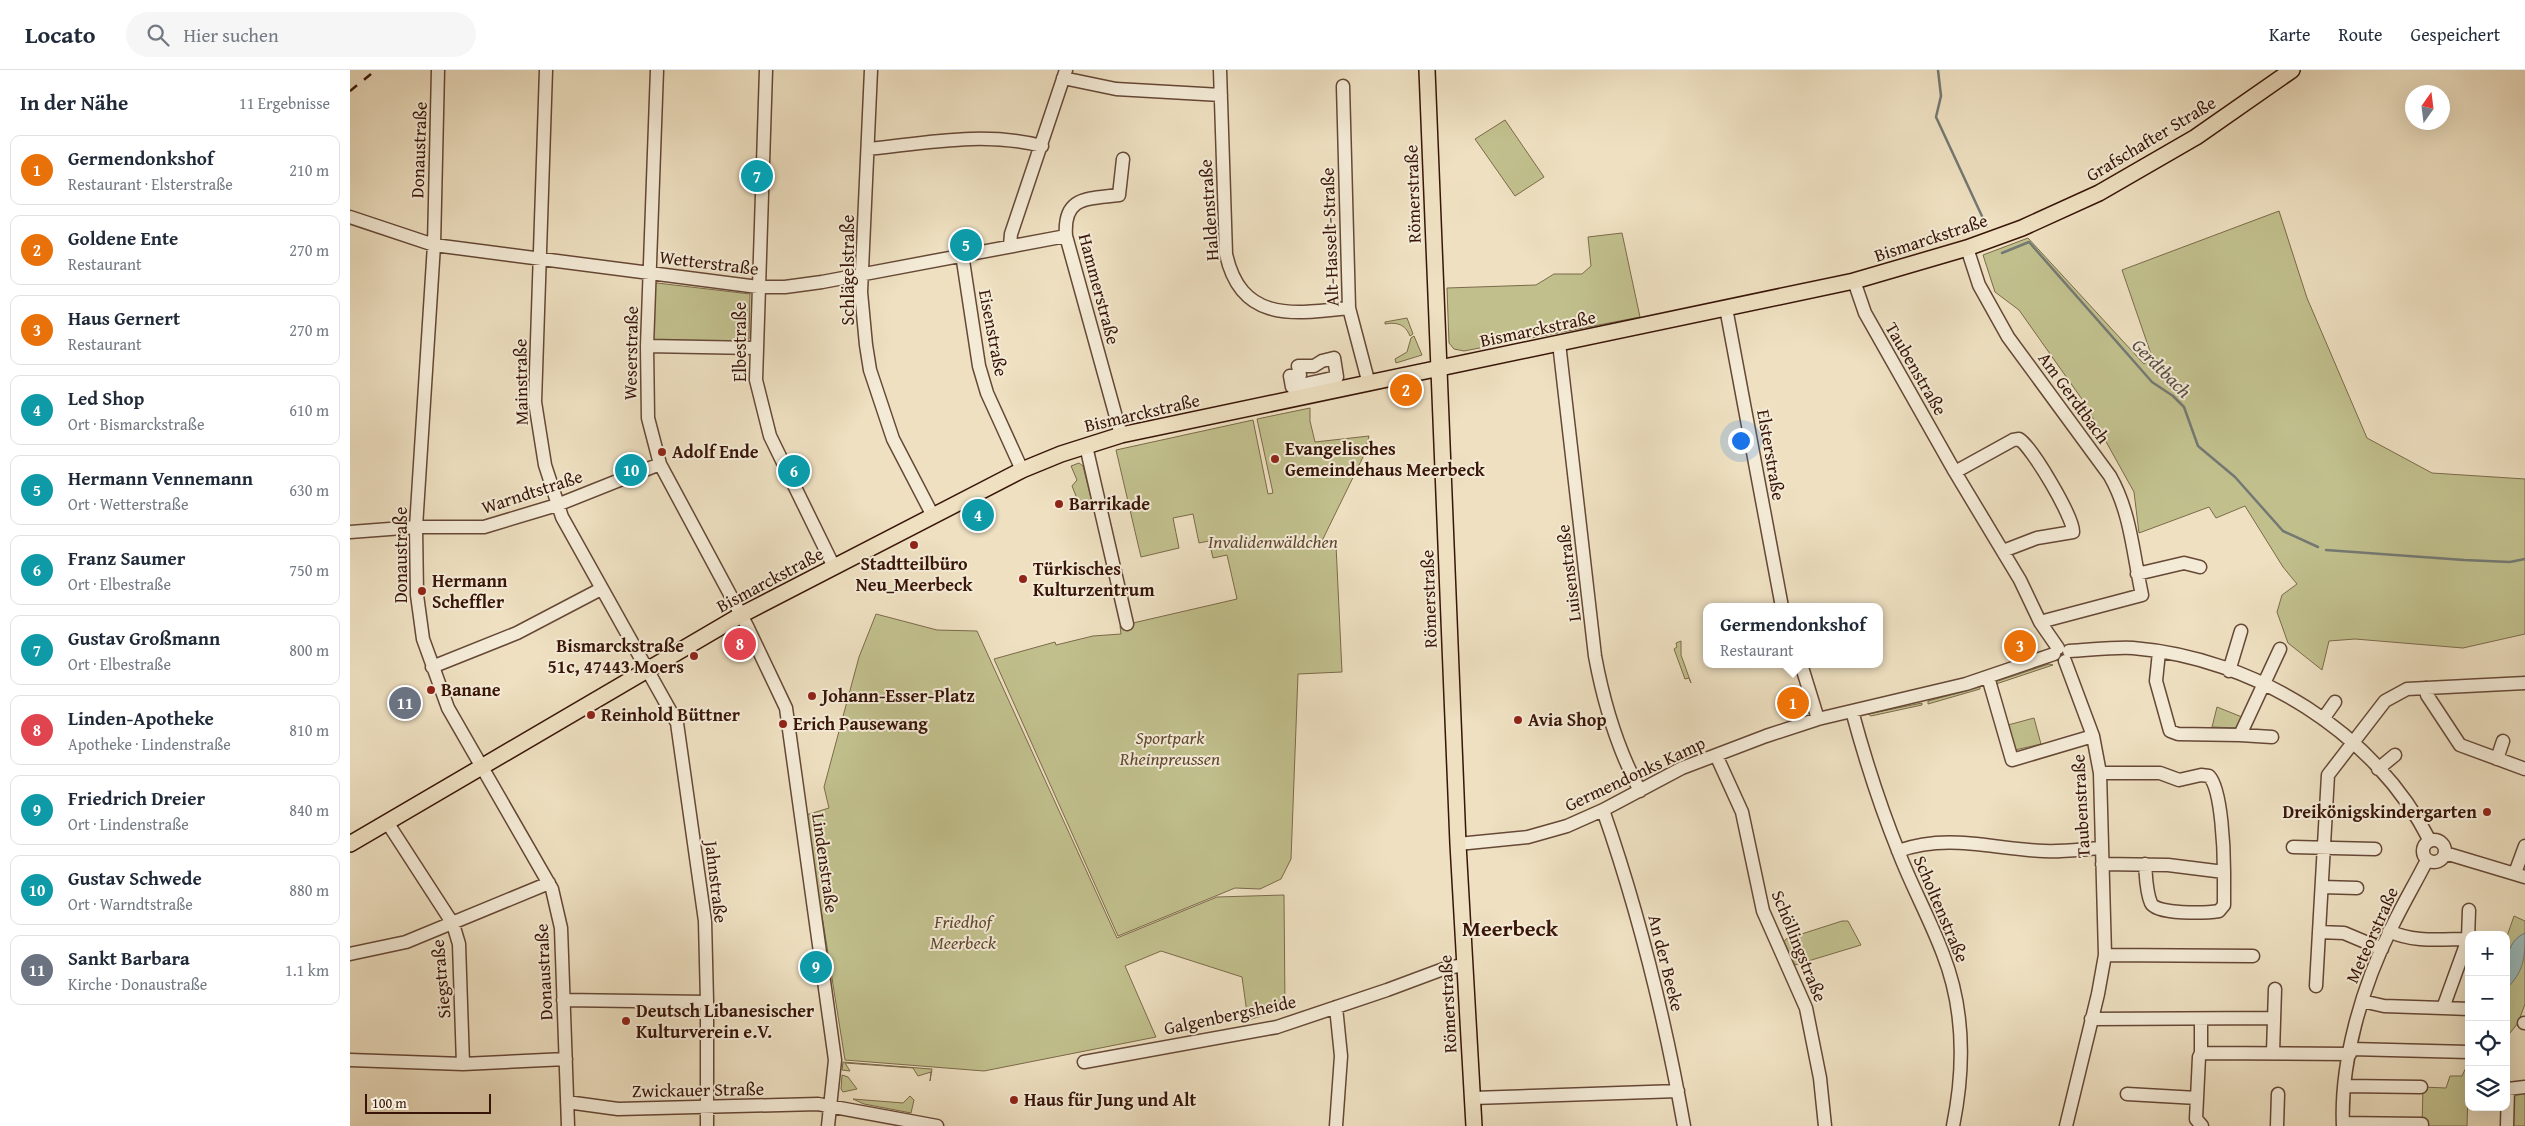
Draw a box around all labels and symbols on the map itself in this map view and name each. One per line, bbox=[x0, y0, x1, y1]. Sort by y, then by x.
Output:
north arrow bbox=[2405, 85, 2450, 130]
street label: Grafschafter Straße bbox=[2081, 89, 2221, 188]
street label: Donaustraße bbox=[403, 101, 434, 199]
street label: Römerstraße bbox=[1397, 144, 1428, 244]
pin: 7 bbox=[741, 157, 773, 195]
street label: Haldenstraße bbox=[1191, 158, 1226, 262]
street label: Alt-Hasselt-Straße bbox=[1314, 167, 1345, 307]
street label: Bismarckstraße bbox=[1871, 206, 1991, 269]
street label: Schlägelstraße bbox=[834, 215, 861, 325]
pin: 5 bbox=[950, 226, 982, 264]
street label: Hammerstraße bbox=[1072, 230, 1127, 347]
street label: Wetterstraße bbox=[658, 243, 760, 282]
street label: Eisenstraße bbox=[972, 287, 1015, 379]
street label: Elbestraße bbox=[726, 302, 753, 382]
street label: Bismarckstraße bbox=[1477, 303, 1598, 354]
street label: Weserstraße bbox=[616, 306, 645, 400]
street label: Taubenstraße bbox=[1879, 317, 1954, 420]
water label: Gerdtbach bbox=[2126, 332, 2199, 405]
street label: Mainstraße bbox=[506, 338, 535, 426]
street label: Am Gerdtbach bbox=[2032, 346, 2117, 449]
pin: 2 bbox=[1390, 371, 1422, 409]
street label: Bismarckstraße bbox=[1081, 386, 1202, 439]
street label: Elsterstraße bbox=[1750, 407, 1793, 502]
your location bbox=[1728, 428, 1754, 454]
place label: Evangelisches Gemeindehaus Meerbeck bbox=[1285, 435, 1485, 483]
place label: Adolf Ende bbox=[672, 438, 759, 465]
marker: Adolf Ende bbox=[656, 446, 668, 458]
pin: 10 bbox=[615, 451, 647, 489]
pin: 6 bbox=[778, 452, 810, 490]
marker: Evangelisches Gemeindehaus Meerbeck bbox=[1269, 453, 1281, 465]
street label: Warndtstraße bbox=[478, 462, 586, 521]
place label: Barrikade bbox=[1069, 490, 1150, 517]
pin: 4 bbox=[962, 496, 994, 534]
marker: Barrikade bbox=[1053, 498, 1065, 510]
street label: Donaustraße bbox=[387, 507, 414, 603]
street label: Luisenstraße bbox=[1549, 523, 1588, 623]
park label: Invalidenwäldchen bbox=[1208, 528, 1338, 555]
marker: Stadtteilbüro Neu_Meerbeck bbox=[908, 539, 920, 551]
street label: Bismarckstraße bbox=[711, 540, 828, 619]
street label: Römerstraße bbox=[1413, 549, 1444, 649]
place label: Stadtteilbüro Neu_Meerbeck bbox=[856, 550, 973, 598]
place label: Türkisches Kulturzentrum bbox=[1033, 555, 1155, 603]
place label: Hermann Scheffler bbox=[432, 567, 508, 615]
marker: Türkisches Kulturzentrum bbox=[1017, 573, 1029, 585]
marker: Hermann Scheffler bbox=[416, 585, 428, 597]
pin: 8 bbox=[724, 625, 756, 663]
pin: 3 bbox=[2004, 627, 2036, 665]
place label: Bismarckstraße 51c, 47443 Moers bbox=[547, 632, 684, 680]
marker: Bismarckstraße 51c, 47443 Moers bbox=[688, 650, 700, 662]
place label: Banane bbox=[441, 676, 501, 703]
place label: Johann-Esser-Platz bbox=[819, 682, 975, 709]
pin: 11 bbox=[389, 684, 421, 722]
marker: Banane bbox=[425, 684, 437, 696]
pin: 1 bbox=[1777, 684, 1809, 722]
marker: Johann-Esser-Platz bbox=[806, 690, 818, 702]
place label: Reinhold Büttner bbox=[601, 701, 741, 728]
place label: Avia Shop bbox=[1528, 706, 1607, 733]
marker: Reinhold Büttner bbox=[585, 709, 597, 721]
place label: Erich Pausewang bbox=[793, 710, 928, 737]
marker: Avia Shop bbox=[1512, 714, 1524, 726]
marker: Erich Pausewang bbox=[777, 718, 789, 730]
park label: Sportpark Rheinpreussen bbox=[1119, 724, 1220, 772]
street label: Germendonks Kamp bbox=[1560, 729, 1710, 818]
street label: Taubenstraße bbox=[2064, 754, 2097, 859]
place label: Dreikönigskindergarten bbox=[2282, 798, 2477, 825]
marker: Dreikönigskindergarten bbox=[2481, 806, 2493, 818]
street label: Lindenstraße bbox=[805, 811, 846, 915]
street label: Jahnstraße bbox=[698, 837, 735, 925]
street label: Scholtenstraße bbox=[1907, 851, 1976, 967]
street label: Meteorstraße bbox=[2338, 882, 2405, 987]
street label: Schöllingstraße bbox=[1765, 886, 1834, 1006]
park label: Friedhof Meerbeck bbox=[930, 908, 997, 956]
district label: Meerbeck bbox=[1462, 912, 1558, 944]
street label: An der Beeke bbox=[1641, 912, 1692, 1014]
street label: Donaustraße bbox=[527, 923, 560, 1021]
street label: Siegstraße bbox=[424, 938, 457, 1020]
pin: 9 bbox=[800, 948, 832, 986]
street label: Römerstraße bbox=[1431, 954, 1464, 1054]
street label: Galgenbergsheide bbox=[1161, 987, 1299, 1042]
place label: Deutsch Libanesischer Kulturverein e.V. bbox=[636, 997, 815, 1045]
marker: Deutsch Libanesischer Kulturverein e.V. bbox=[620, 1015, 632, 1027]
street label: Zwickauer Straße bbox=[632, 1075, 764, 1104]
place label: Haus für Jung und Alt bbox=[1024, 1086, 1197, 1113]
scale bar bbox=[365, 1091, 491, 1114]
marker: Haus für Jung und Alt bbox=[1008, 1094, 1020, 1106]

